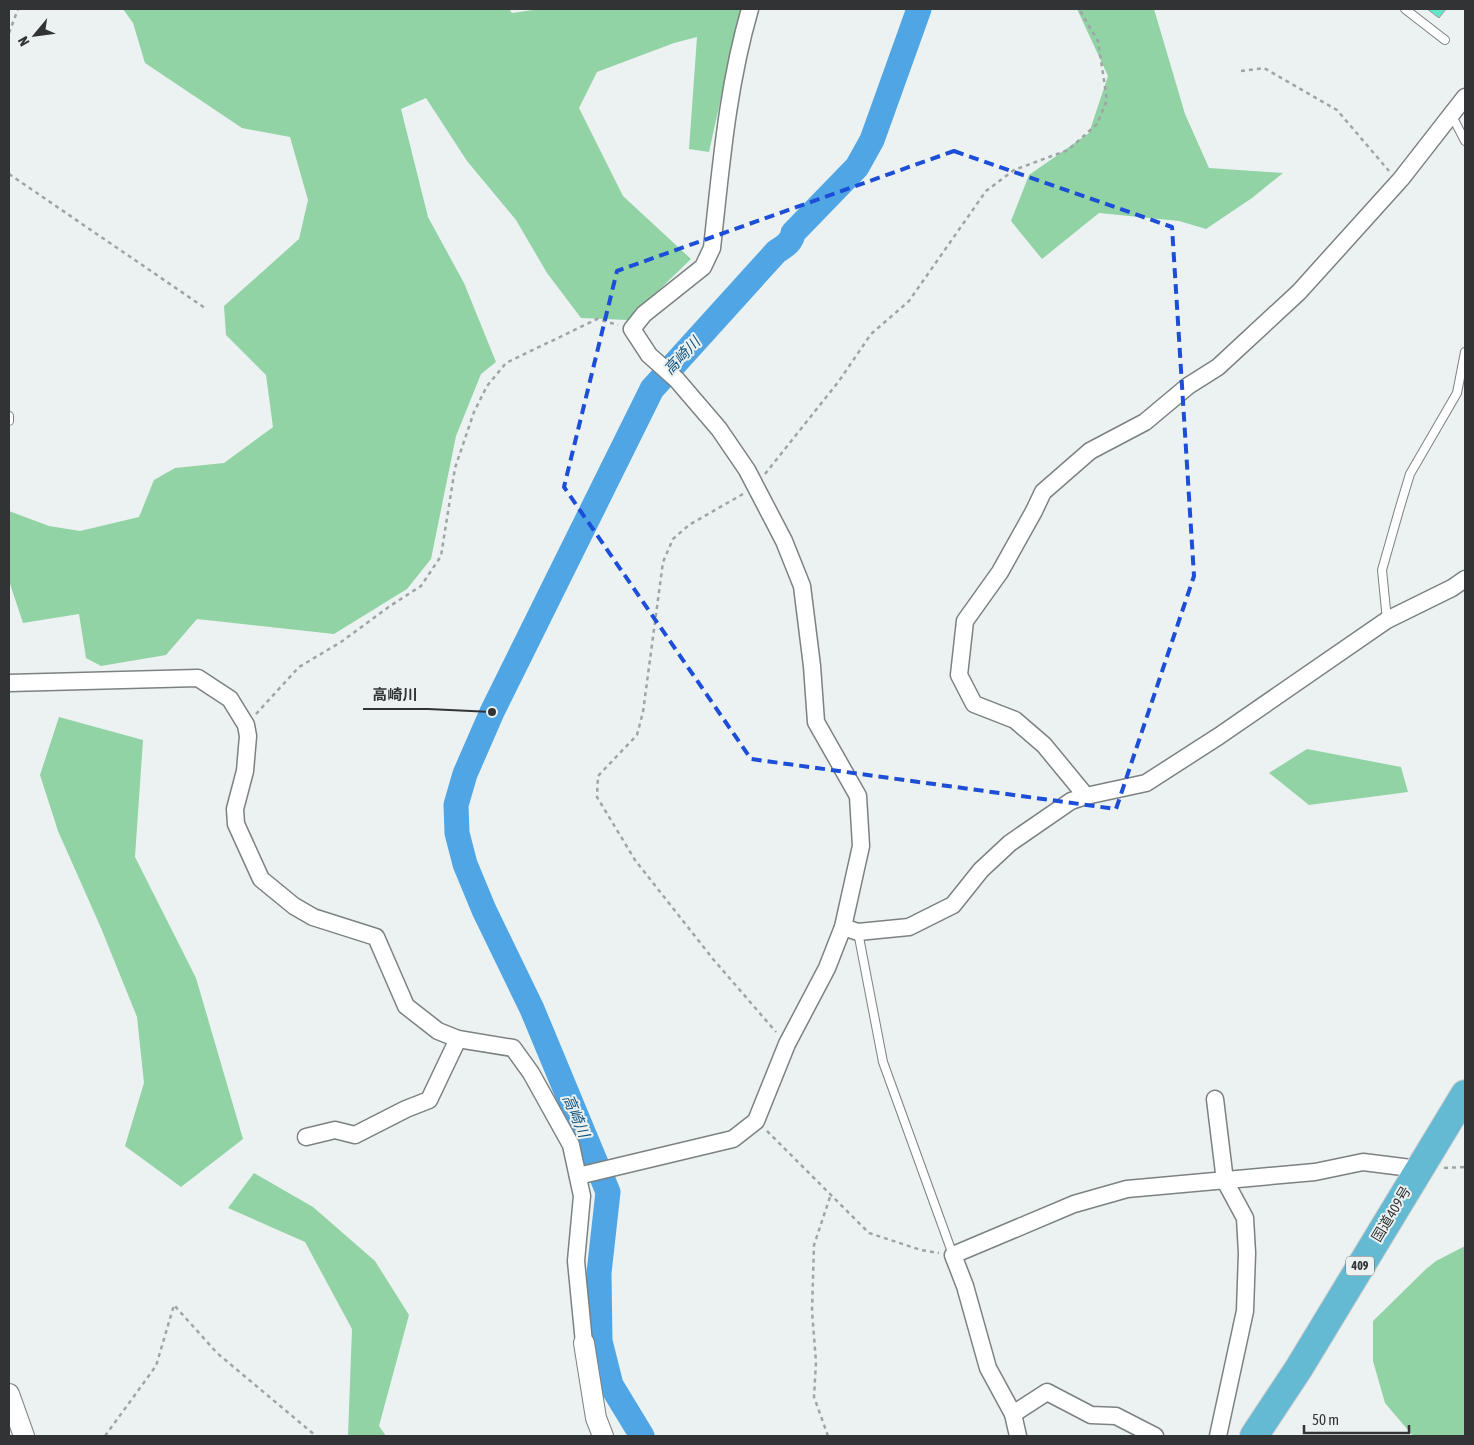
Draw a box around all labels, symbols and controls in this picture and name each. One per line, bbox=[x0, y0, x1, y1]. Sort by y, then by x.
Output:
north arrow bbox=[10, 10, 60, 60]
text: N bbox=[15, 34, 33, 49]
water label: 高崎川 bbox=[660, 332, 705, 378]
callout: 高崎川 bbox=[363, 679, 428, 709]
text: 高崎川 bbox=[372, 686, 418, 703]
water label: 高崎川 bbox=[560, 1092, 594, 1142]
street label: 国道409号 bbox=[1368, 1183, 1414, 1245]
road number: 409 bbox=[1346, 1256, 1374, 1276]
scale bar bbox=[1304, 1402, 1409, 1434]
text: 50 m bbox=[1312, 1411, 1339, 1428]

